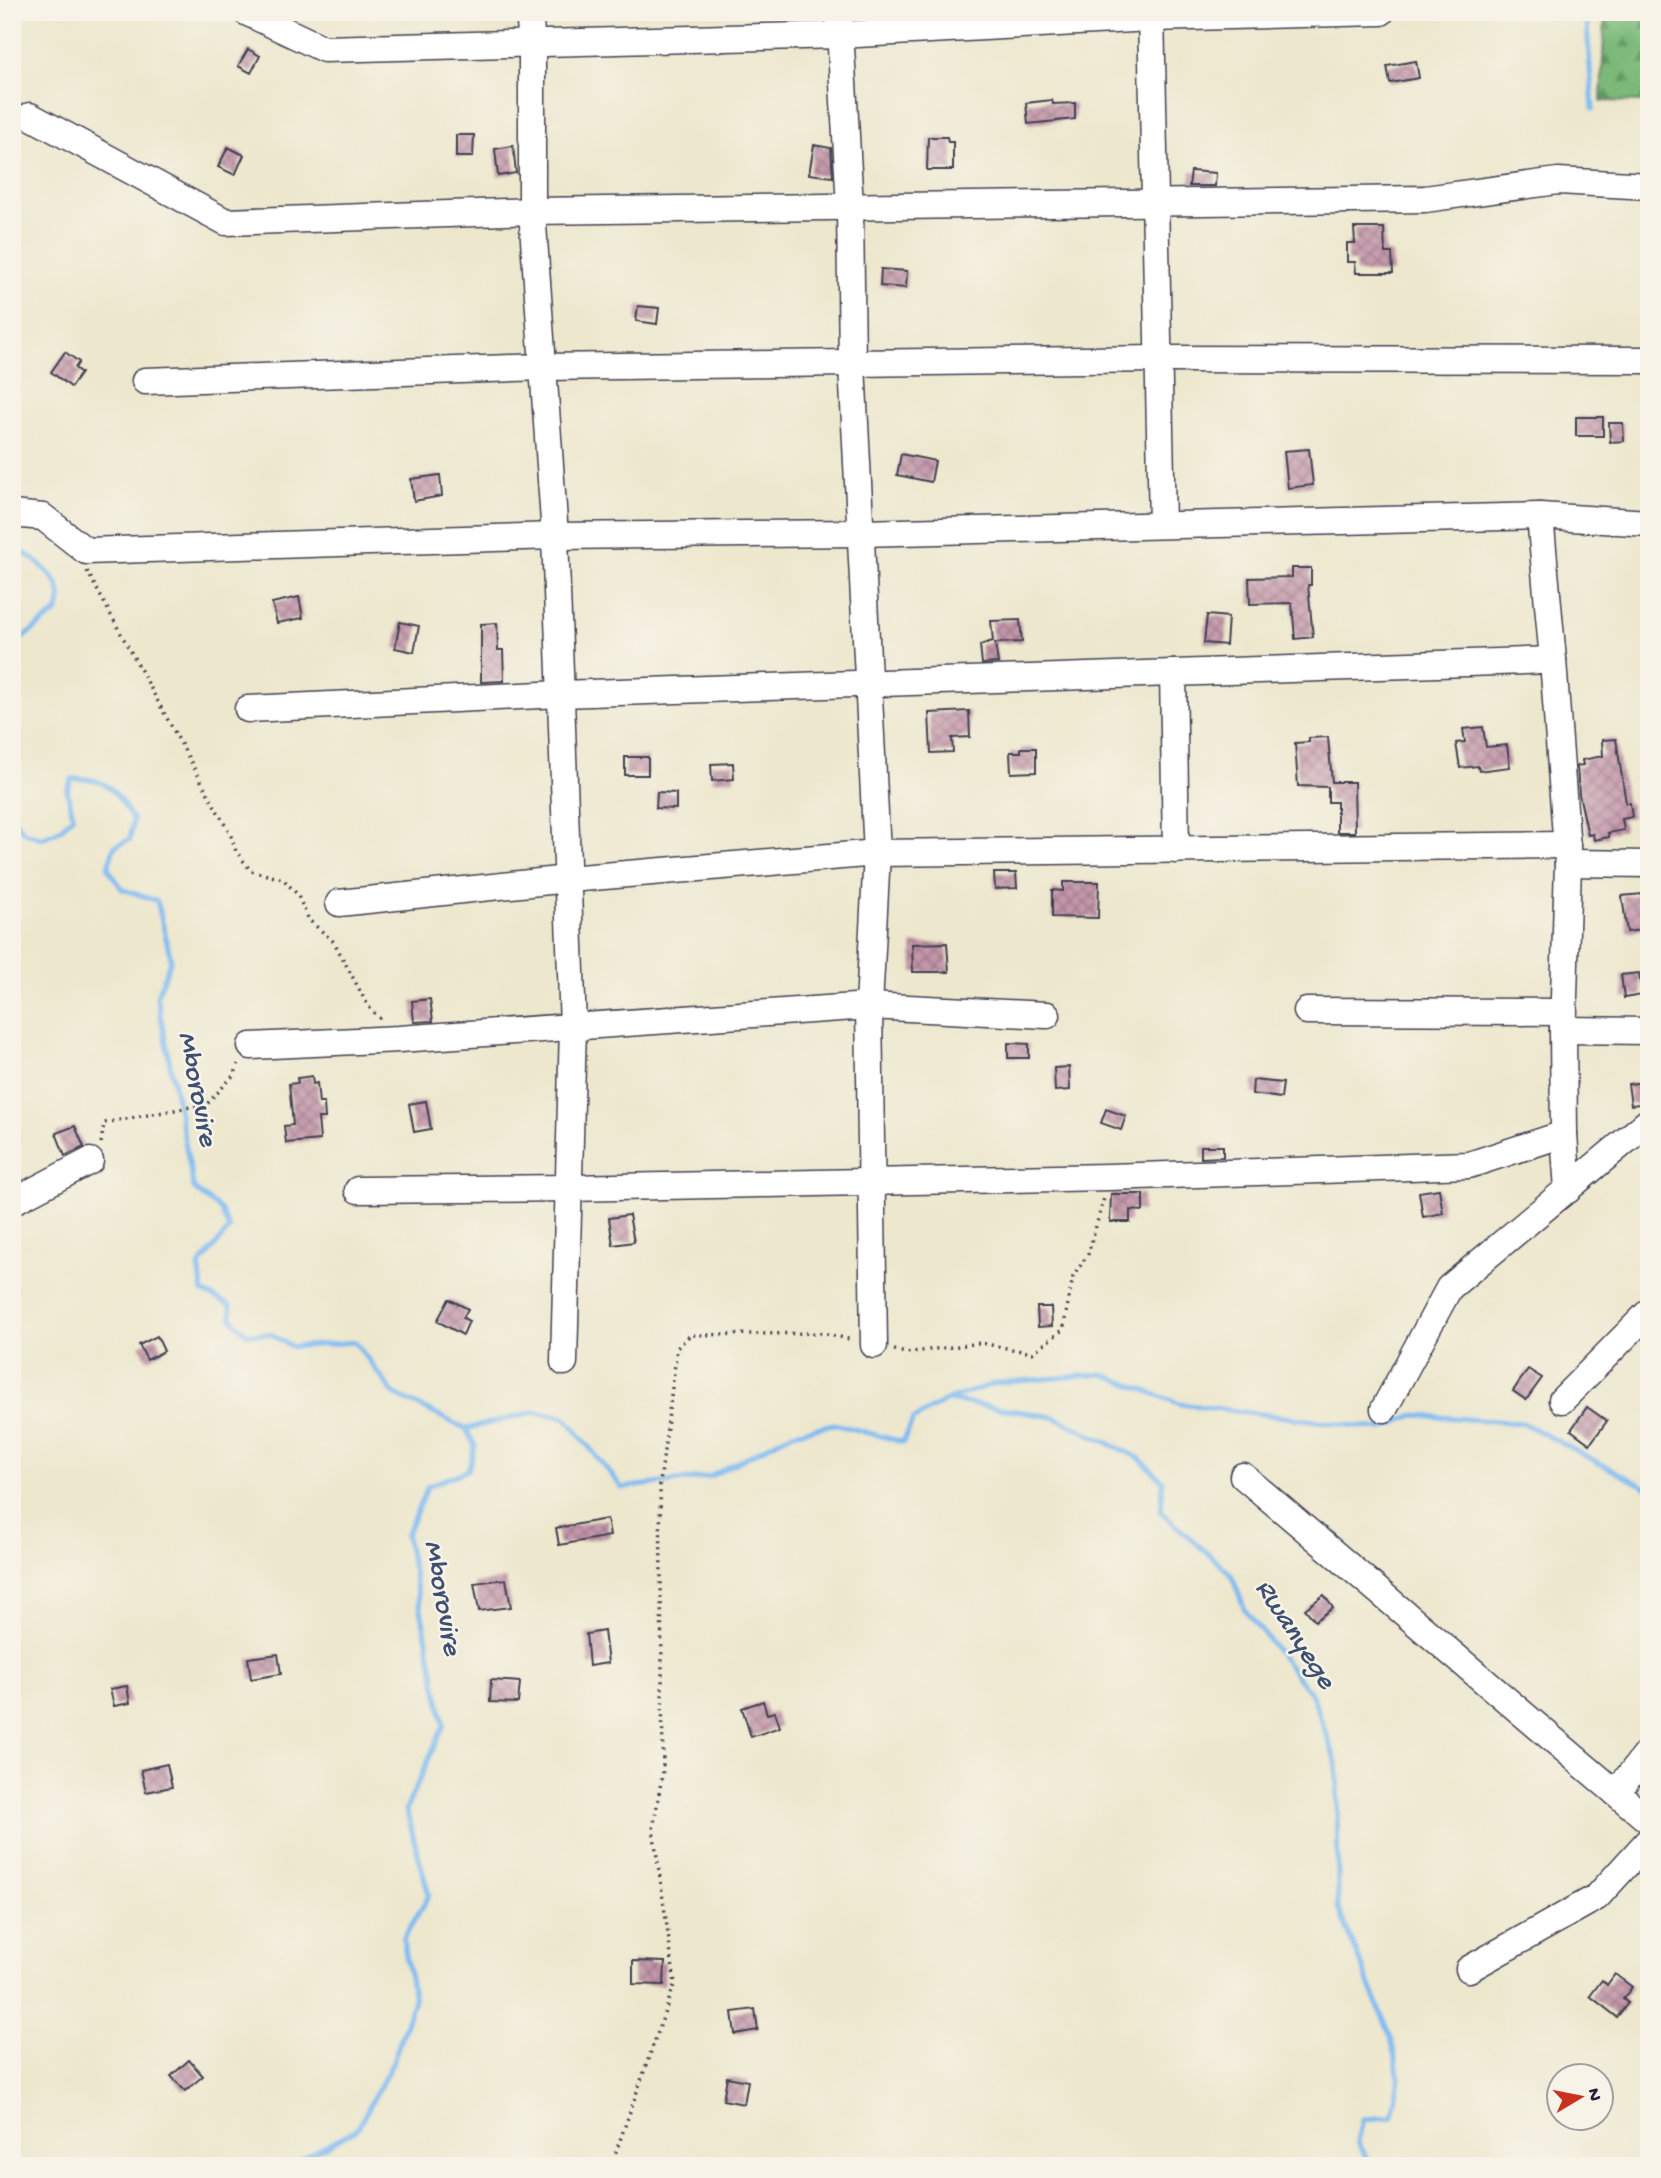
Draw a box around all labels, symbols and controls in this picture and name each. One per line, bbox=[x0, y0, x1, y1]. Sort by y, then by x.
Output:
water label: Mborovire bbox=[169, 1029, 224, 1151]
water label: Mborovire bbox=[415, 1538, 468, 1659]
water label: Rwanyege bbox=[1246, 1574, 1342, 1697]
north arrow bbox=[1546, 2062, 1616, 2132]
text: N bbox=[1581, 2087, 1606, 2103]

